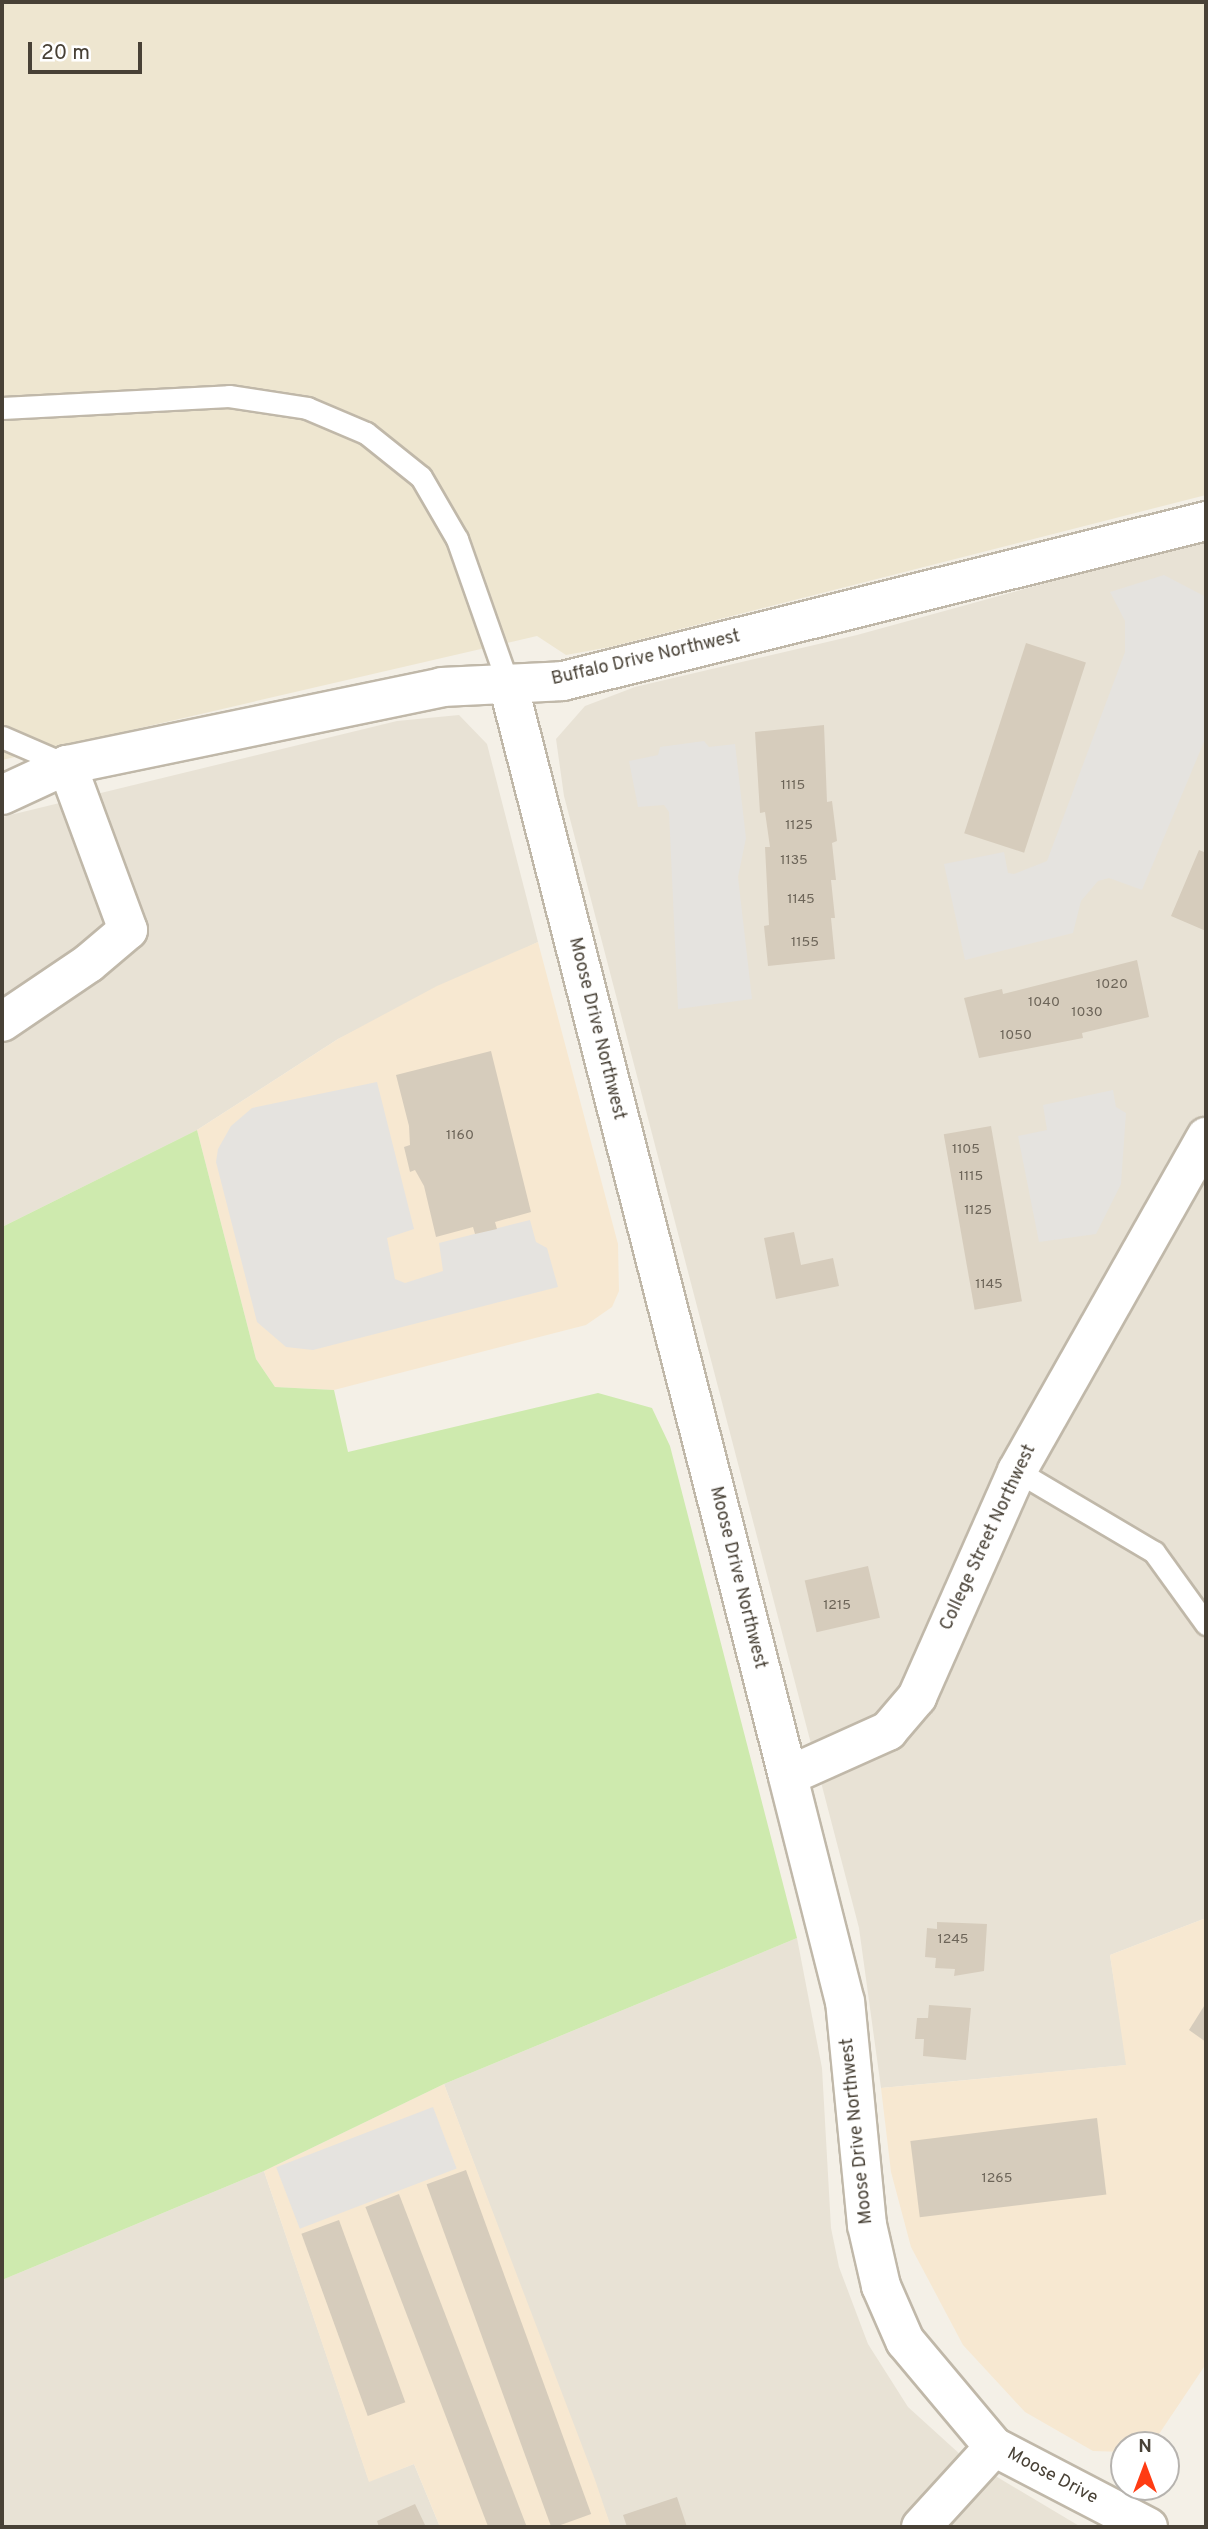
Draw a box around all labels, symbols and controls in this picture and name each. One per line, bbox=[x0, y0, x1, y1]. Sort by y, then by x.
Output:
scale bar bbox=[32, 28, 145, 72]
text: 20 m bbox=[41, 40, 90, 67]
street label: Buffalo Drive Northwest bbox=[550, 627, 742, 691]
house number: 1115 bbox=[781, 778, 805, 794]
house number: 1125 bbox=[785, 818, 813, 834]
house number: 1135 bbox=[780, 853, 808, 869]
house number: 1145 bbox=[787, 892, 815, 908]
street label: Moose Drive Northwest bbox=[563, 935, 629, 1123]
house number: 1155 bbox=[791, 935, 819, 951]
house number: 1020 bbox=[1096, 977, 1128, 993]
house number: 1040 bbox=[1028, 995, 1060, 1011]
house number: 1030 bbox=[1071, 1005, 1103, 1021]
house number: 1050 bbox=[1000, 1028, 1032, 1044]
house number: 1160 bbox=[446, 1128, 474, 1144]
house number: 1105 bbox=[952, 1142, 980, 1158]
house number: 1115 bbox=[959, 1169, 983, 1185]
house number: 1125 bbox=[964, 1203, 992, 1219]
house number: 1145 bbox=[975, 1277, 1003, 1293]
street label: College Street Northwest bbox=[936, 1442, 1042, 1634]
street label: Moose Drive Northwest bbox=[704, 1484, 770, 1672]
house number: 1215 bbox=[823, 1598, 851, 1614]
house number: 1245 bbox=[937, 1932, 969, 1948]
street label: Moose Drive Northwest bbox=[837, 2037, 879, 2225]
house number: 1265 bbox=[982, 2171, 1012, 2187]
north arrow bbox=[1110, 2431, 1180, 2501]
text: N bbox=[1138, 2435, 1152, 2459]
street label: Moose Drive bbox=[1003, 2444, 1101, 2510]

